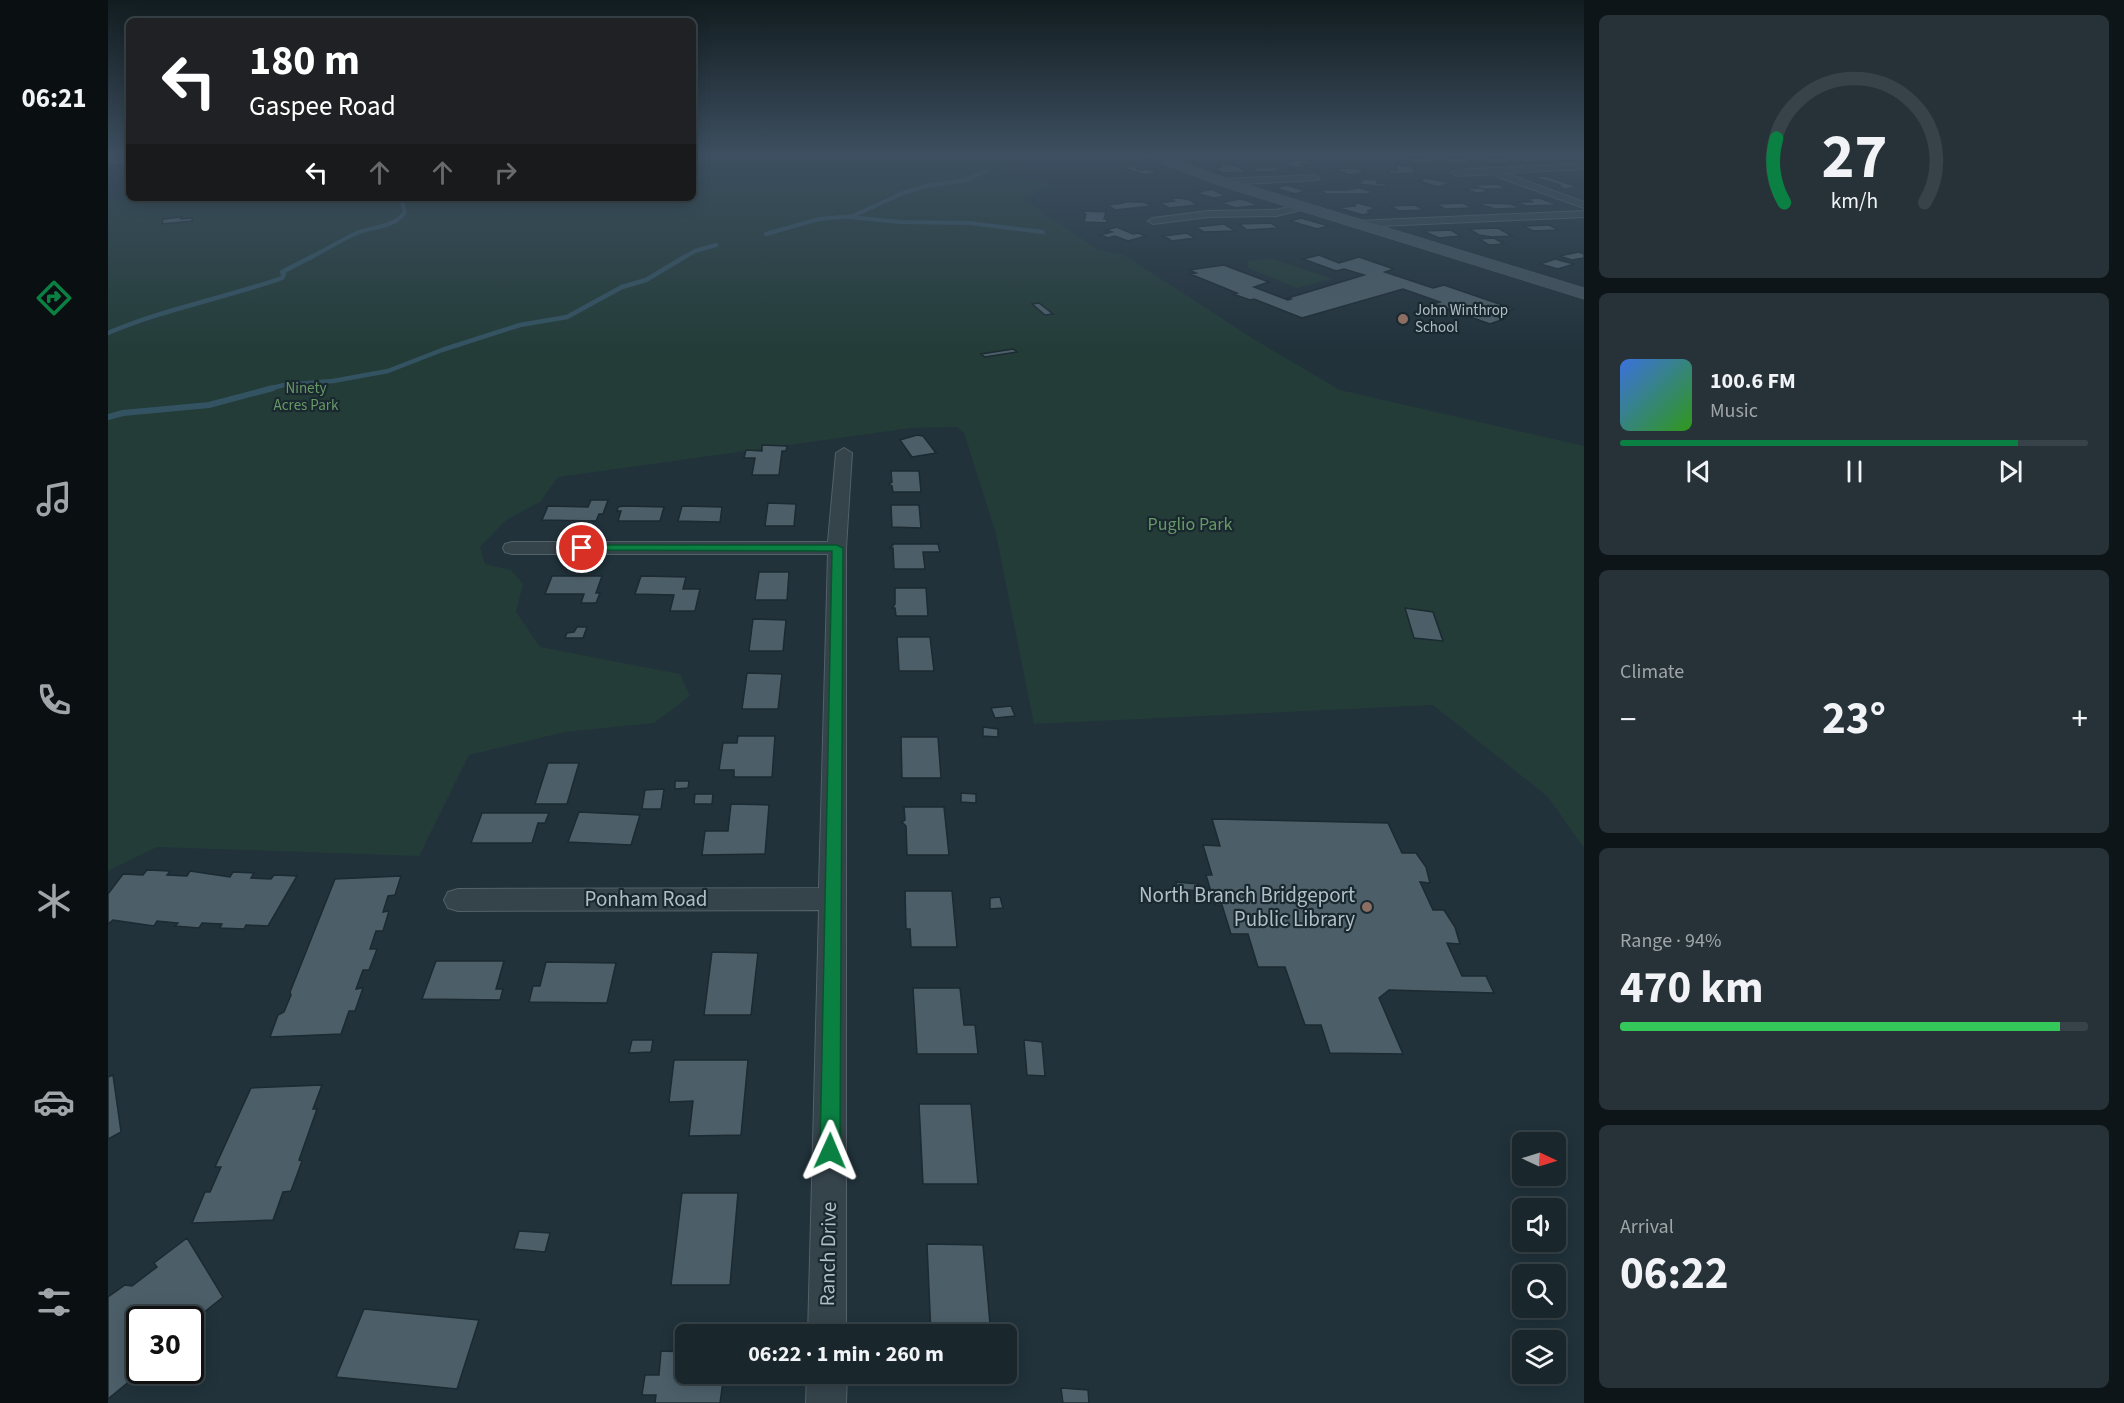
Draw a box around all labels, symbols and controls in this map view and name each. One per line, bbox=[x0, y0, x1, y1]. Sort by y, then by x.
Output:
text: 180 m bbox=[249, 31, 360, 91]
icon: left bbox=[150, 42, 228, 120]
text: 06:21 bbox=[21, 79, 87, 118]
text: Gaspee Road bbox=[249, 87, 396, 126]
text: 27 bbox=[1821, 113, 1887, 202]
icon: left bbox=[300, 156, 333, 189]
icon: ahead bbox=[363, 156, 396, 189]
icon: ahead bbox=[426, 156, 459, 189]
icon: right bbox=[489, 156, 522, 189]
text: km/h bbox=[1830, 187, 1878, 218]
icon: directions bbox=[33, 277, 75, 319]
place label: John Winthrop School bbox=[1415, 300, 1508, 338]
marker: John Winthrop School bbox=[1396, 312, 1410, 326]
text: 100.6 FM bbox=[1710, 365, 1796, 397]
park label: Ninety Acres Park bbox=[274, 378, 339, 416]
text: Music bbox=[1710, 397, 1758, 425]
icon: previous bbox=[1682, 455, 1715, 488]
icon: pause bbox=[1838, 455, 1871, 488]
icon: next bbox=[1994, 455, 2027, 488]
icon: music bbox=[33, 478, 75, 520]
park label: Puglio Park bbox=[1147, 512, 1233, 537]
pin bbox=[556, 522, 607, 573]
icon: arrive bbox=[565, 531, 598, 564]
text: Climate bbox=[1620, 658, 1684, 686]
icon: phone bbox=[33, 679, 75, 721]
text: 23° bbox=[1822, 687, 1886, 751]
text: − bbox=[1620, 696, 1636, 743]
text: + bbox=[2072, 696, 2088, 743]
icon: climate bbox=[33, 880, 75, 922]
place label: North Branch Bridgeport Public Library bbox=[1139, 880, 1355, 934]
street label: Ponham Road bbox=[585, 884, 707, 914]
marker: North Branch Bridgeport Public Library bbox=[1360, 900, 1374, 914]
text: Range · 94% bbox=[1620, 927, 1721, 955]
text: 470 km bbox=[1620, 956, 1764, 1020]
icon: car bbox=[33, 1081, 75, 1123]
position arrow bbox=[798, 1119, 862, 1183]
north arrow bbox=[1512, 1132, 1566, 1186]
map controls bbox=[1512, 1132, 1566, 1384]
button: sound bbox=[1512, 1198, 1566, 1252]
street label: Ranch Drive bbox=[812, 1201, 844, 1307]
text: Arrival bbox=[1620, 1213, 1674, 1241]
text: 06:22 bbox=[1620, 1242, 1729, 1306]
button: search bbox=[1512, 1264, 1566, 1318]
icon: filters bbox=[33, 1281, 75, 1323]
speed limit sign: 30 bbox=[126, 1306, 204, 1384]
button: layers bbox=[1512, 1330, 1566, 1384]
text: 06:22 · 1 min · 260 m bbox=[748, 1338, 944, 1370]

